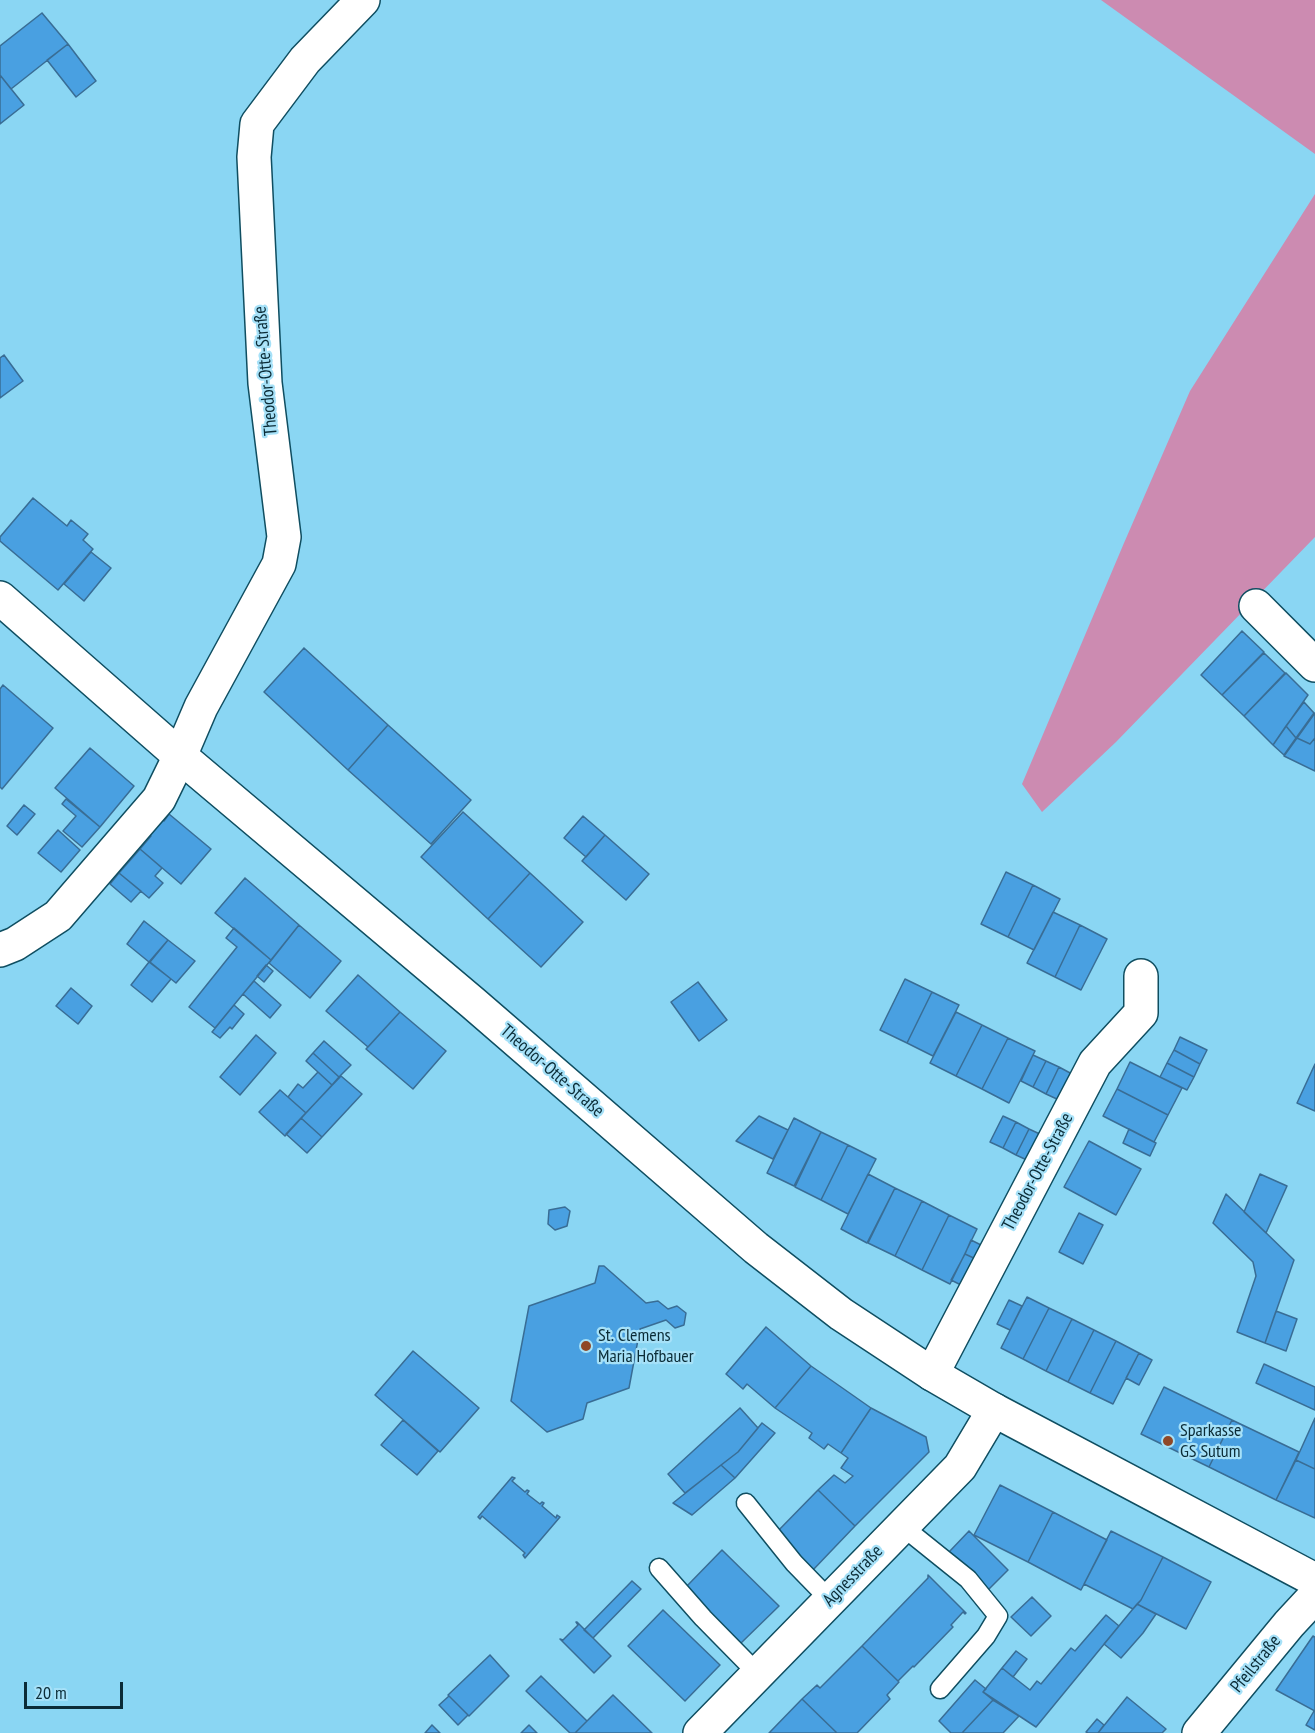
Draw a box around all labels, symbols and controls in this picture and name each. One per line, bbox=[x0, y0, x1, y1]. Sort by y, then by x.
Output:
street label: Theodor-Otte-Straße bbox=[250, 305, 282, 437]
street label: Theodor-Otte-Straße bbox=[496, 1020, 608, 1122]
street label: Theodor-Otte-Straße bbox=[998, 1110, 1078, 1234]
place label: St. Clemens Maria Hofbauer bbox=[598, 1325, 694, 1368]
marker: St. Clemens Maria Hofbauer bbox=[579, 1339, 593, 1353]
place label: Sparkasse GS Sutum bbox=[1180, 1420, 1241, 1462]
marker: Sparkasse GS Sutum bbox=[1161, 1434, 1175, 1448]
street label: Agnesstraße bbox=[819, 1541, 887, 1611]
street label: Pfeilstraße bbox=[1226, 1631, 1286, 1697]
scale bar bbox=[27, 1670, 126, 1708]
text: 20 m bbox=[35, 1681, 67, 1704]

